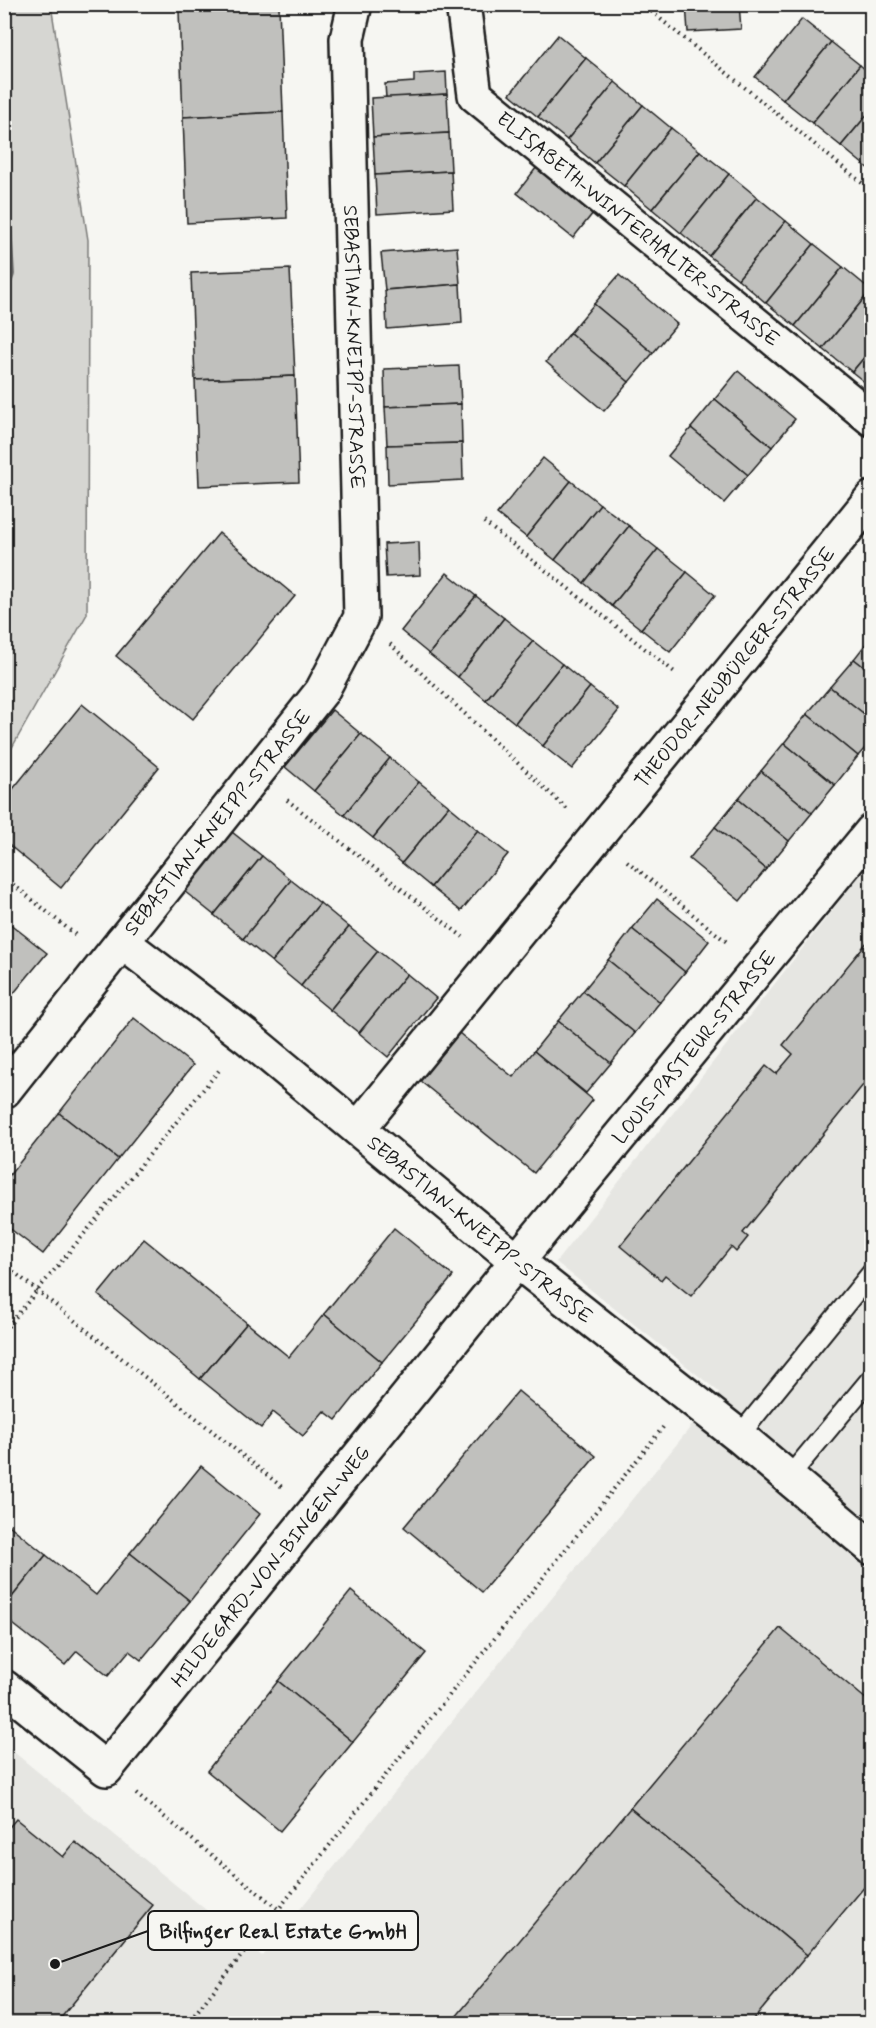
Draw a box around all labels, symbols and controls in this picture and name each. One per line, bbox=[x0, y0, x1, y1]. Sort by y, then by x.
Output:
street label: ELISABETH-WINTERHALTER-STRASSE bbox=[490, 106, 785, 353]
street label: SEBASTIAN-KNEIPP-STRASSE bbox=[336, 205, 370, 489]
street label: THEODOR-NEUBÜRGER-STRASSE bbox=[629, 541, 842, 794]
street label: SEBASTIAN-KNEIPP-STRASSE bbox=[118, 704, 318, 942]
street label: LOUIS-PASTEUR-STRASSE bbox=[607, 945, 783, 1150]
street label: SEBASTIAN-KNEIPP-STRASSE bbox=[361, 1130, 598, 1331]
street label: HILDEGARD-VON-BINGEN-WEG bbox=[165, 1440, 377, 1693]
callout: Bilfinger Real Estate GmbH bbox=[148, 1911, 418, 1950]
text: Bilfinger Real Estate GmbH bbox=[159, 1918, 407, 1948]

